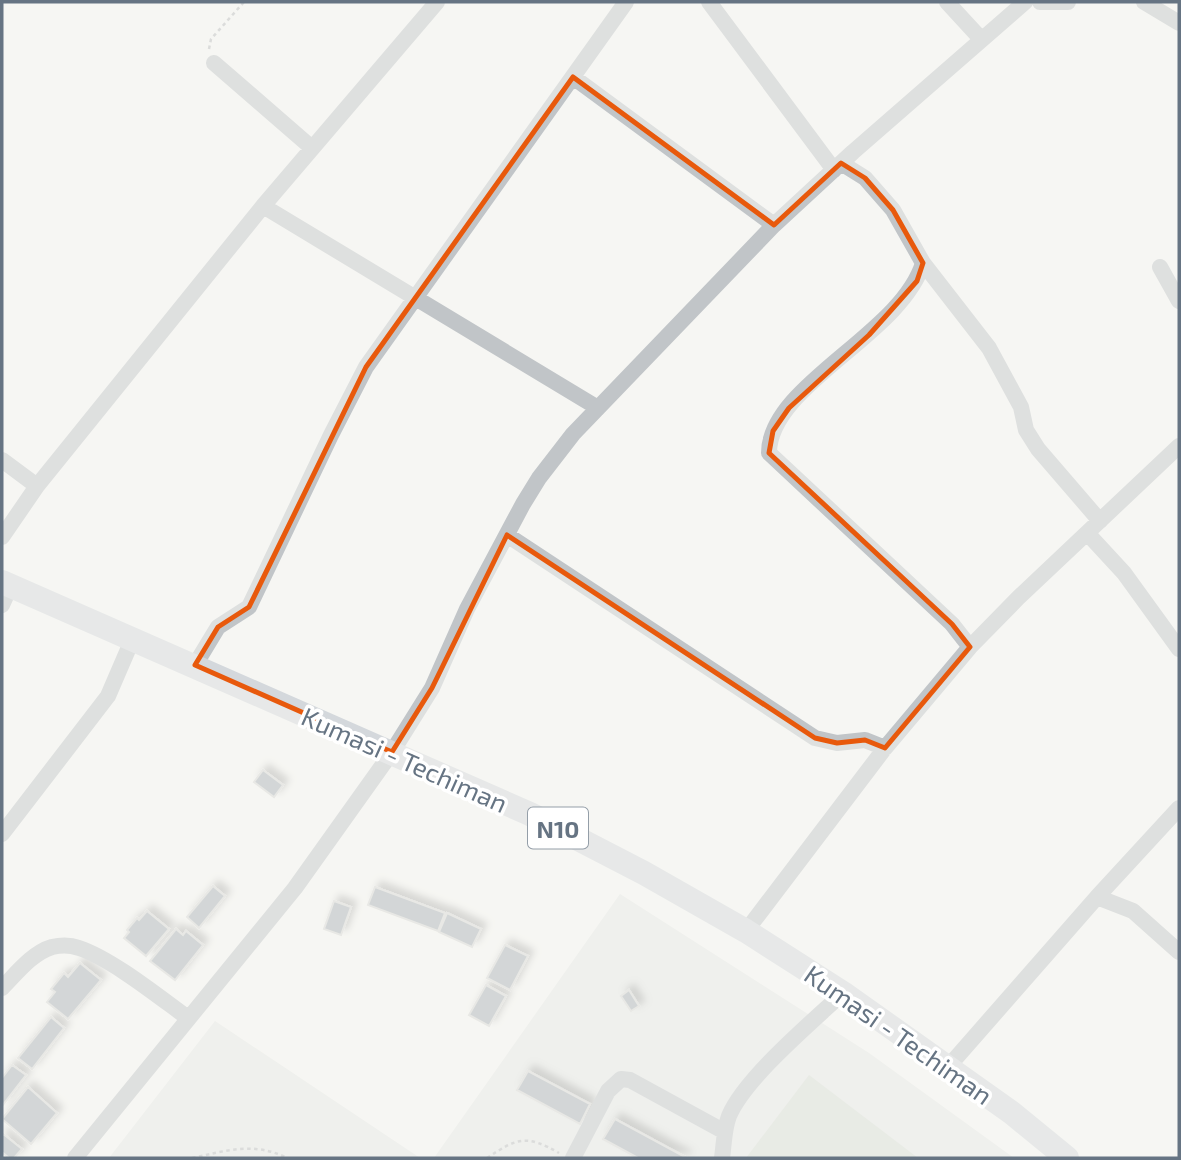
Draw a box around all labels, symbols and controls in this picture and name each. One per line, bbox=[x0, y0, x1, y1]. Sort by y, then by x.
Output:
street label: Kumasi - Techiman bbox=[297, 700, 513, 818]
road number: N10 bbox=[528, 808, 588, 848]
street label: Kumasi - Techiman bbox=[799, 958, 999, 1110]

